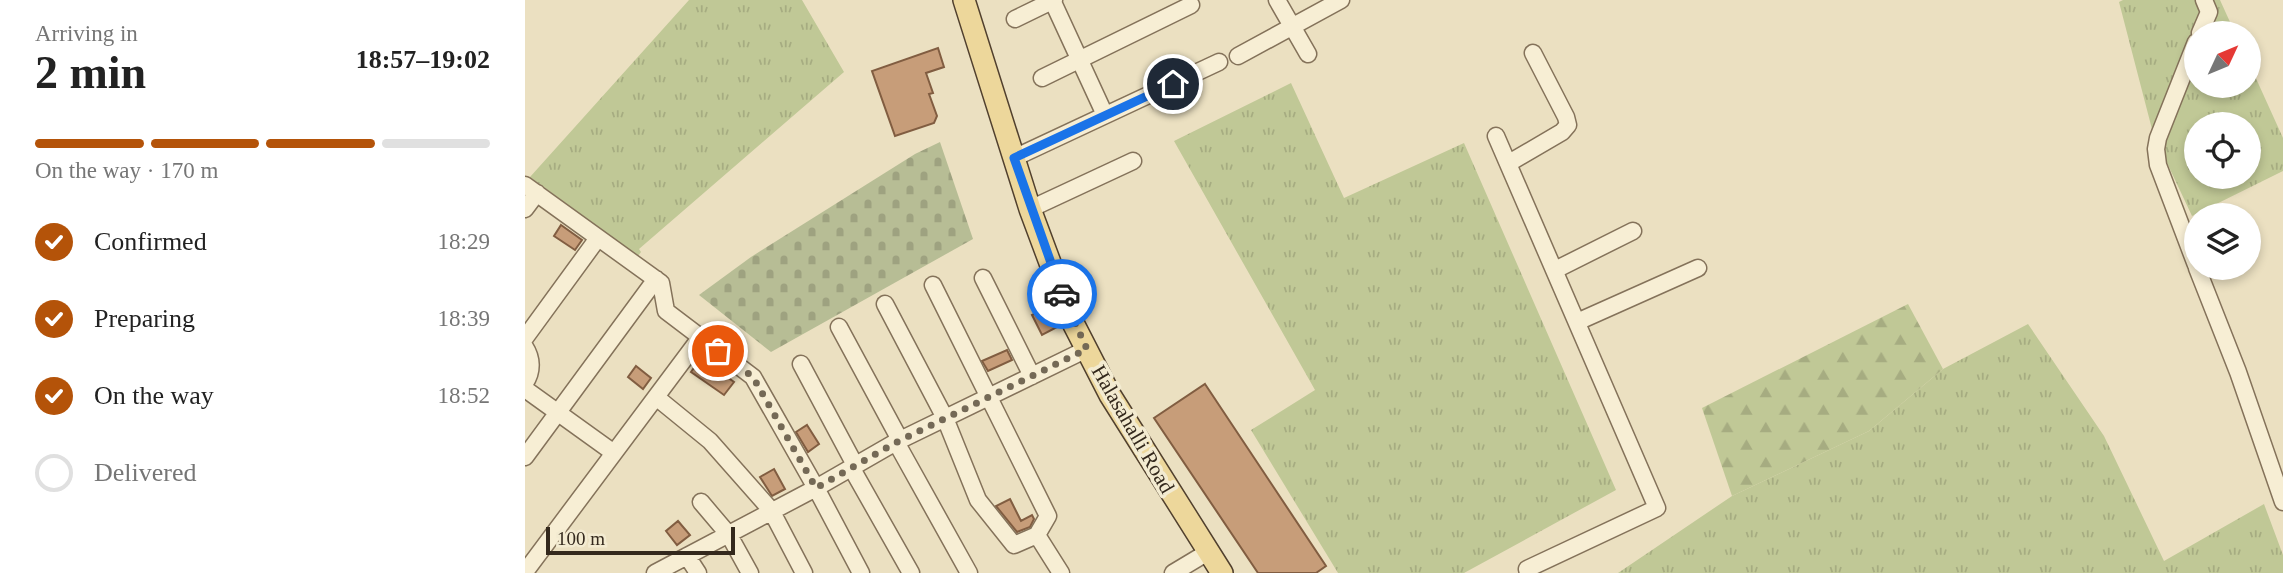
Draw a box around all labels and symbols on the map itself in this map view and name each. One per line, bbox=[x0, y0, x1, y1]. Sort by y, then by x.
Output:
north arrow bbox=[2184, 21, 2261, 98]
pin bbox=[1143, 54, 1203, 114]
courier bbox=[1027, 259, 1097, 329]
pin bbox=[688, 321, 748, 381]
street label: Halasahalli Road bbox=[1087, 361, 1180, 498]
scale bar bbox=[546, 524, 735, 556]

